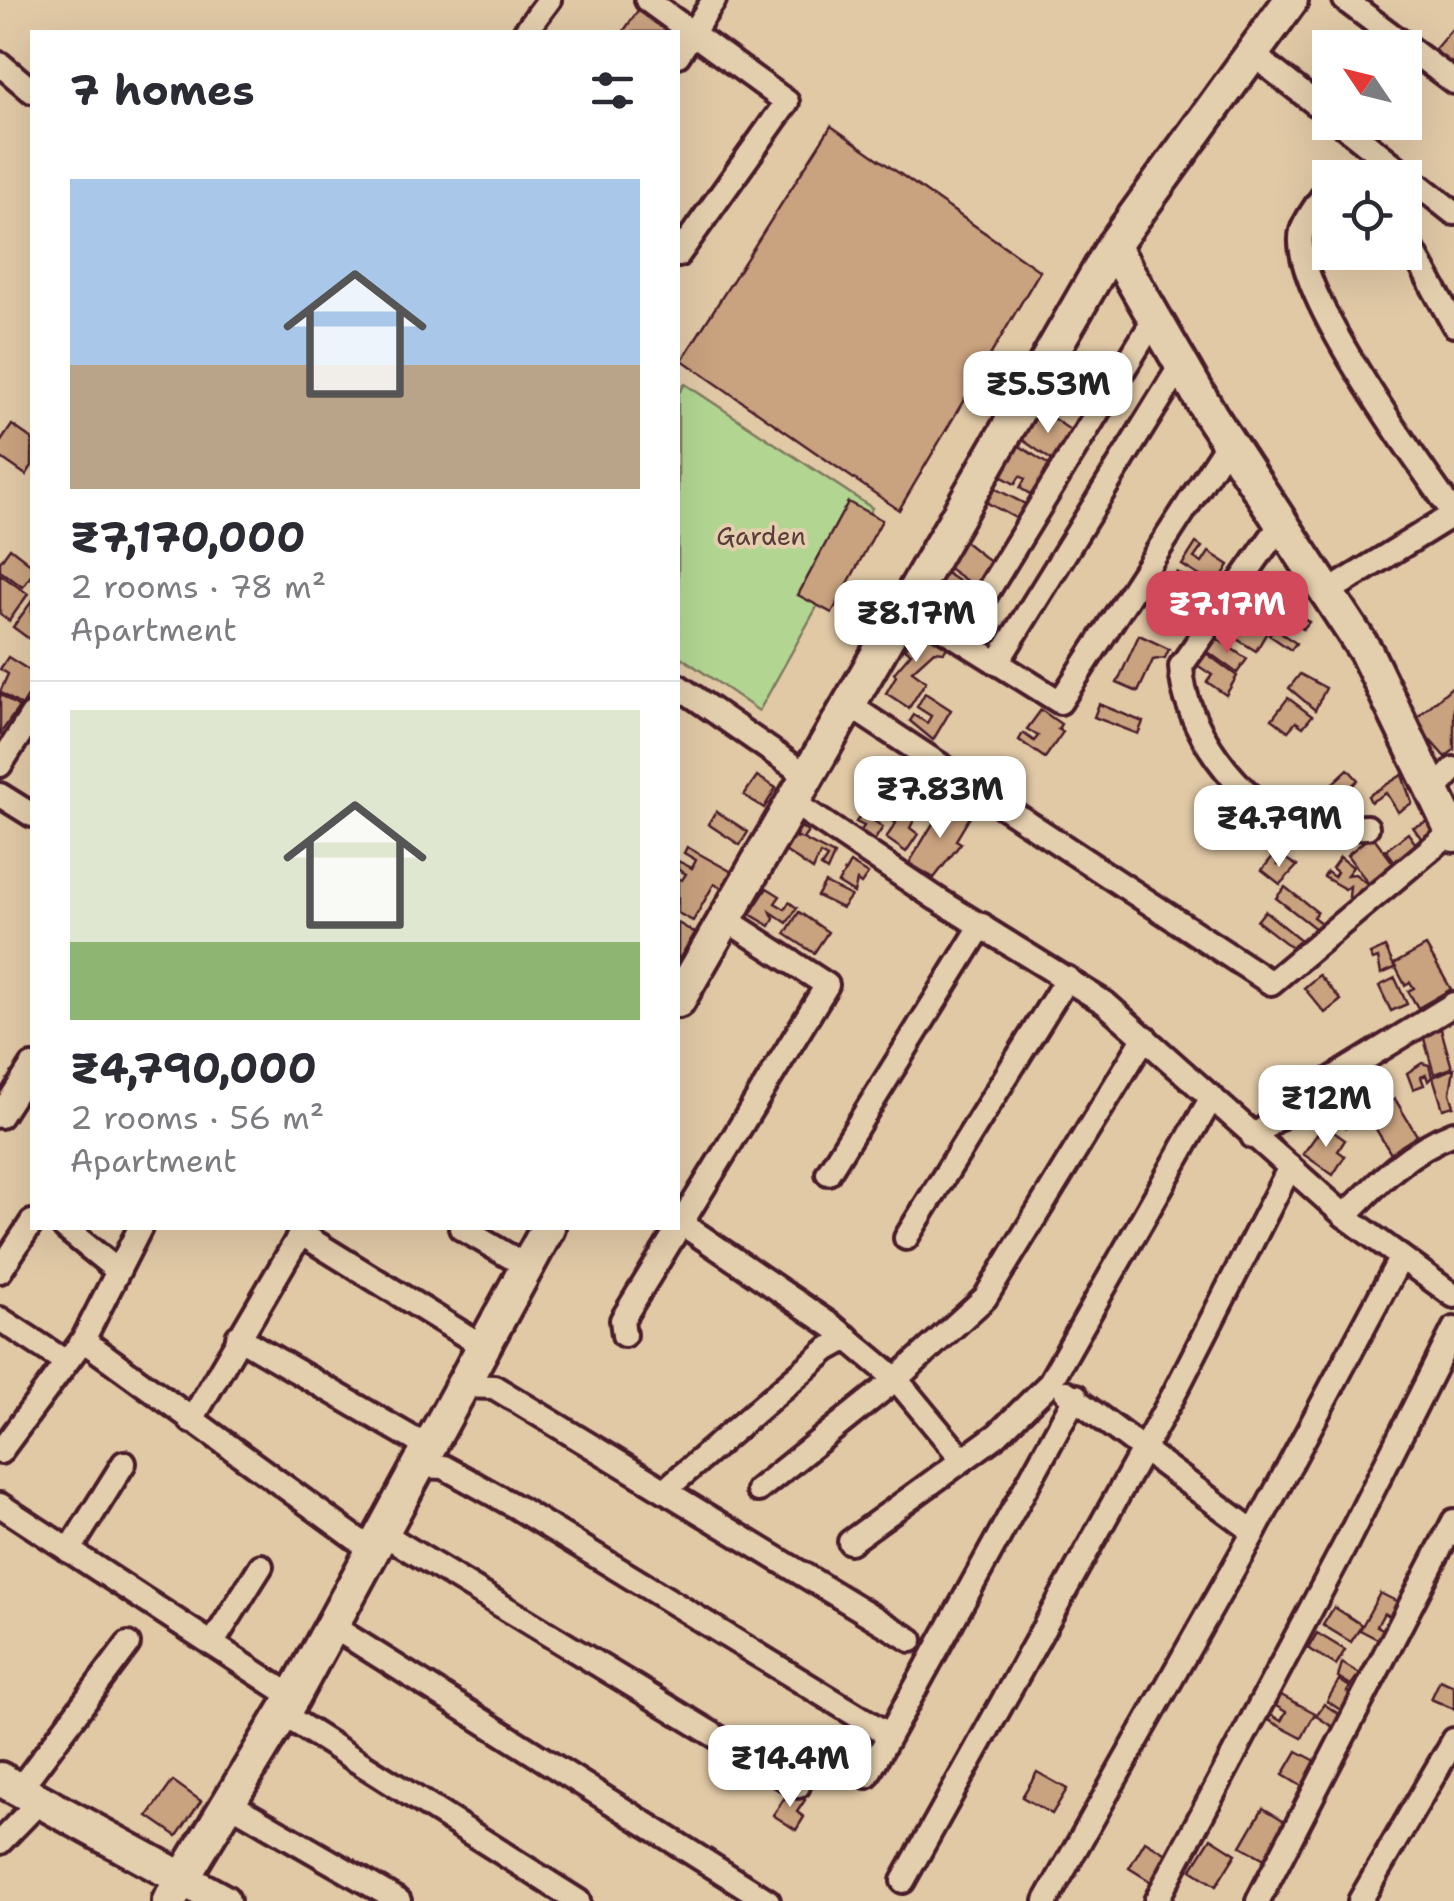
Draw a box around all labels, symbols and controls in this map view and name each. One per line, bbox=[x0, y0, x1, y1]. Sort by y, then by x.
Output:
north arrow bbox=[1312, 30, 1422, 140]
map controls bbox=[1312, 30, 1422, 270]
text: 7 homes bbox=[70, 62, 255, 118]
icon: filters bbox=[585, 63, 640, 118]
button: locate bbox=[1312, 160, 1422, 270]
icon: home bbox=[265, 244, 445, 424]
pin: ₹5.53M bbox=[967, 351, 1129, 436]
text: ₹5.53M bbox=[985, 362, 1111, 405]
text: ₹7,170,000 bbox=[70, 509, 306, 565]
park label: Garden bbox=[716, 519, 806, 553]
text: 2 rooms · 78 m² bbox=[70, 565, 326, 608]
pin: ₹7.17M bbox=[1146, 571, 1308, 656]
pin: ₹8.17M bbox=[835, 580, 997, 665]
text: ₹7.17M bbox=[1168, 582, 1286, 625]
text: ₹8.17M bbox=[856, 591, 976, 634]
text: Apartment bbox=[70, 608, 237, 651]
pin: ₹7.83M bbox=[859, 756, 1021, 841]
text: ₹7.83M bbox=[876, 767, 1004, 810]
icon: home bbox=[265, 775, 445, 955]
pin: ₹4.79M bbox=[1198, 785, 1360, 870]
text: ₹4.79M bbox=[1216, 796, 1342, 839]
text: ₹4,790,000 bbox=[70, 1040, 317, 1096]
pin: ₹12M bbox=[1267, 1065, 1385, 1150]
text: ₹12M bbox=[1280, 1076, 1372, 1119]
text: 2 rooms · 56 m² bbox=[70, 1096, 324, 1139]
text: Apartment bbox=[70, 1139, 237, 1182]
pin: ₹14.4M bbox=[709, 1725, 871, 1810]
text: ₹14.4M bbox=[730, 1736, 850, 1779]

